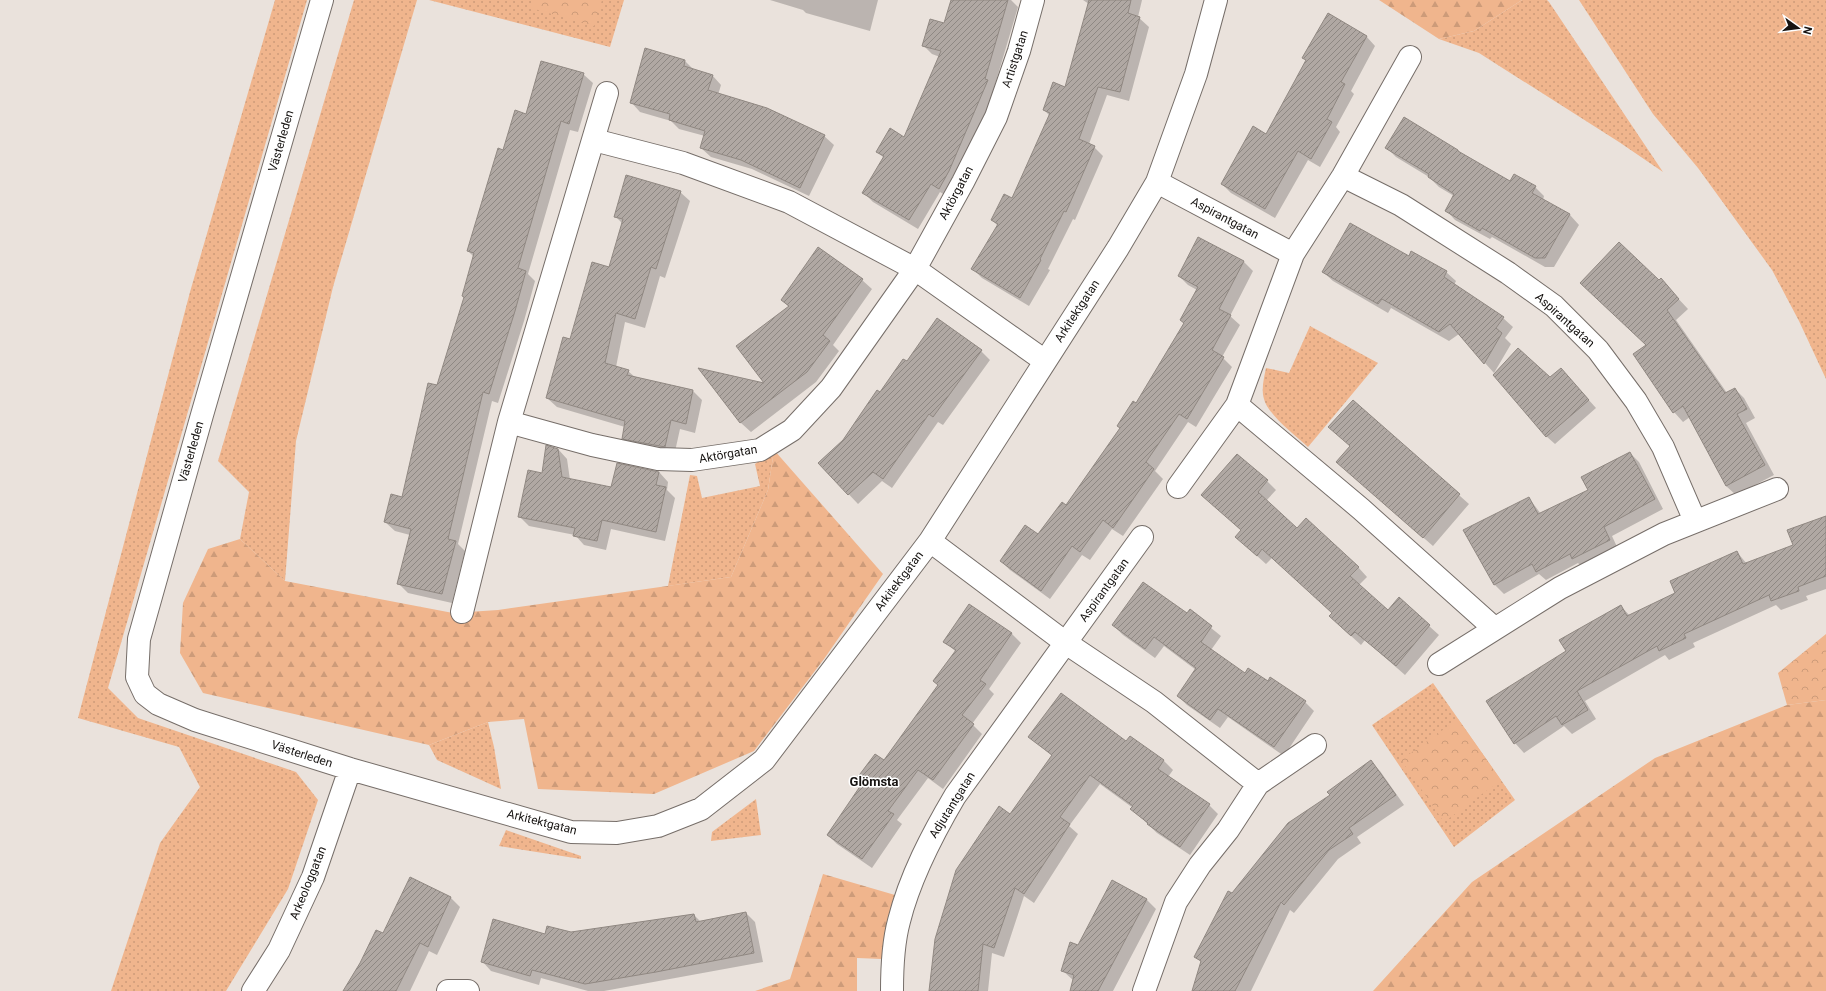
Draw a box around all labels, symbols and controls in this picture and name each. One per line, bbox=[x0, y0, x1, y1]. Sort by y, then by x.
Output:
north arrow bbox=[1778, 8, 1818, 48]
text: N bbox=[1800, 25, 1814, 36]
street label: Artistgatan bbox=[999, 29, 1031, 89]
street label: Västerleden bbox=[266, 109, 296, 173]
street label: Aktörgatan bbox=[936, 164, 976, 222]
street label: Aspirantgatan bbox=[1189, 194, 1261, 242]
street label: Arkitektgatan bbox=[1052, 277, 1102, 345]
street label: Aspirantgatan bbox=[1532, 290, 1598, 350]
street label: Västerleden bbox=[176, 420, 206, 484]
street label: Aktörgatan bbox=[698, 442, 758, 466]
street label: Arkitektgatan bbox=[872, 548, 926, 614]
street label: Aspirantgatan bbox=[1076, 556, 1132, 624]
street label: Västerleden bbox=[270, 738, 334, 770]
street label: Adjutantgatan bbox=[926, 769, 978, 841]
district label: Glömsta bbox=[850, 774, 899, 789]
street label: Arkitektgatan bbox=[506, 807, 578, 837]
street label: Arkeologgatan bbox=[287, 844, 329, 922]

